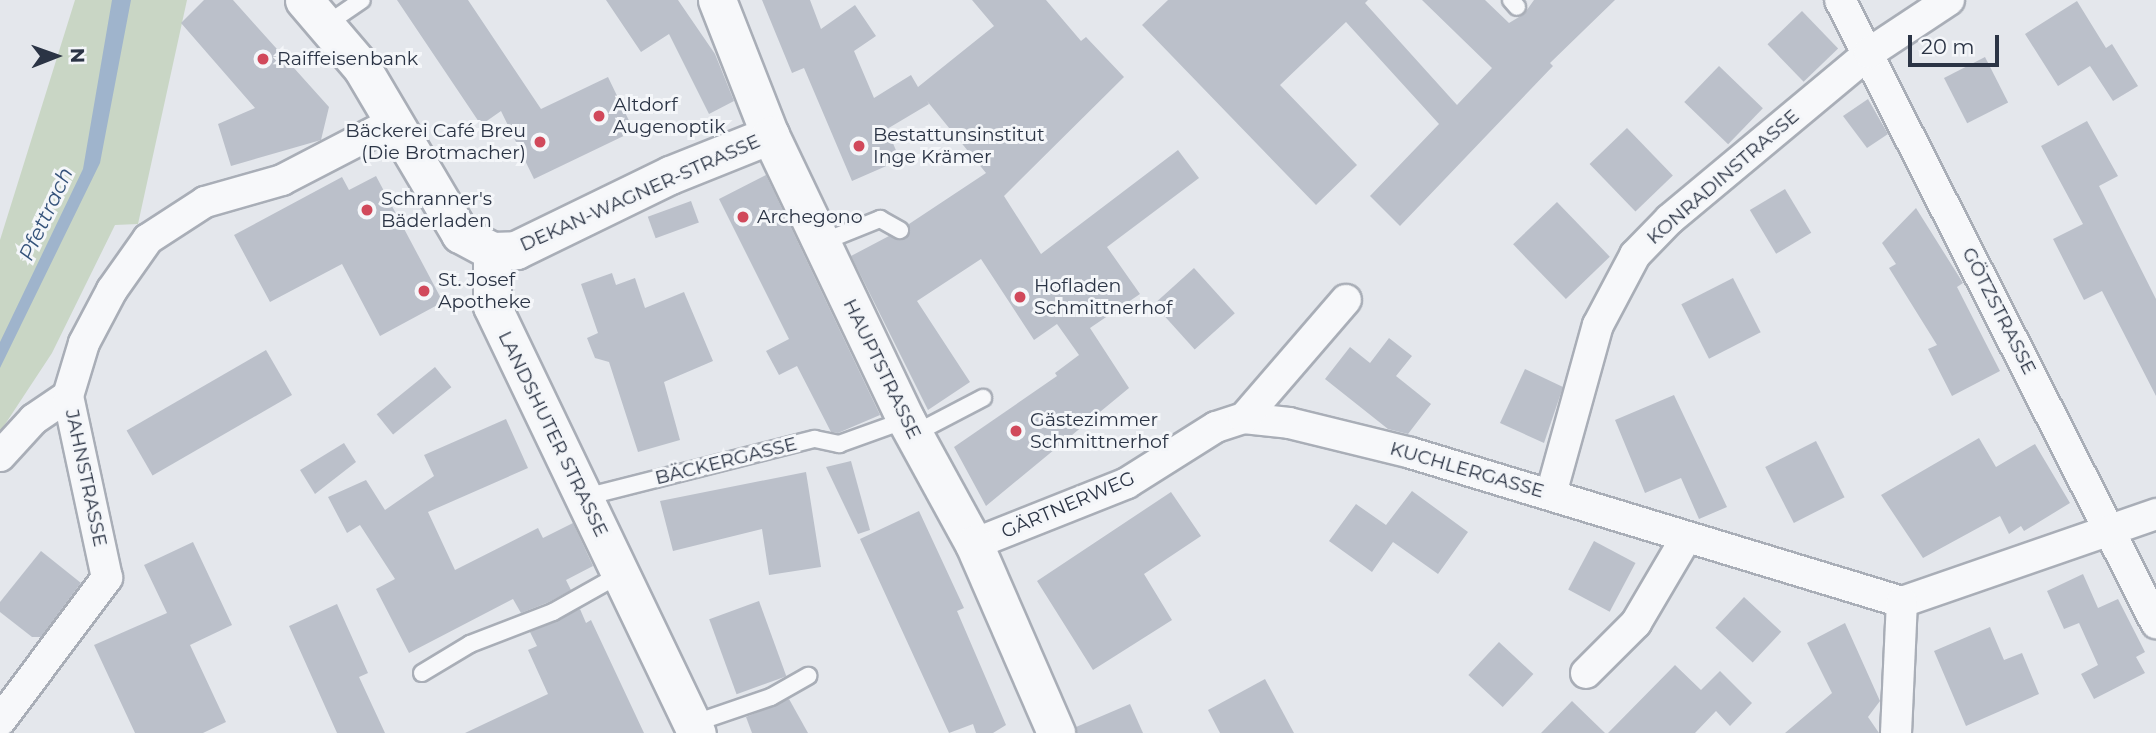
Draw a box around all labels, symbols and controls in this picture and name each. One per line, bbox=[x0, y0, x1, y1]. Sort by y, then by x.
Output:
north arrow bbox=[21, 21, 91, 91]
scale bar bbox=[1911, 21, 2002, 65]
text: 20 m bbox=[1921, 34, 1975, 59]
text: N bbox=[66, 48, 89, 63]
place label: Raiffeisenbank bbox=[277, 48, 418, 70]
marker: Raiffeisenbank bbox=[255, 51, 271, 67]
place label: Altdorf Augenoptik bbox=[613, 94, 726, 138]
street label: KONRADINSTRASSE bbox=[1642, 105, 1804, 249]
marker: Altdorf Augenoptik bbox=[591, 108, 607, 124]
place label: Bäckerei Café Breu (Die Brotmacher) bbox=[345, 120, 526, 164]
place label: Bestattunsinstitut Inge Krämer bbox=[873, 124, 1045, 168]
street label: DEKAN-WAGNER-STRASSE bbox=[516, 130, 764, 256]
marker: Bäckerei Café Breu (Die Brotmacher) bbox=[532, 134, 548, 150]
marker: Bestattunsinstitut Inge Krämer bbox=[851, 138, 867, 154]
water label: Pfettrach bbox=[14, 163, 78, 265]
place label: Schranner's Bäderladen bbox=[381, 188, 492, 232]
marker: Schranner's Bäderladen bbox=[359, 202, 375, 218]
place label: Archegono bbox=[757, 206, 863, 228]
marker: Archegono bbox=[735, 209, 751, 225]
street label: GÖTZSTRASSE bbox=[1957, 244, 2041, 378]
place label: St. Josef Apotheke bbox=[438, 269, 531, 313]
place label: Hofladen Schmittnerhof bbox=[1034, 275, 1172, 319]
marker: St. Josef Apotheke bbox=[416, 283, 432, 299]
marker: Hofladen Schmittnerhof bbox=[1012, 289, 1028, 305]
street label: HAUPTSTRASSE bbox=[838, 295, 926, 443]
street label: LANDSHUTER STRASSE bbox=[493, 327, 613, 541]
street label: JAHNSTRASSE bbox=[60, 407, 112, 549]
place label: Gästezimmer Schmittnerhof bbox=[1030, 409, 1168, 453]
marker: Gästezimmer Schmittnerhof bbox=[1008, 423, 1024, 439]
street label: BÄCKERGASSE bbox=[653, 432, 799, 490]
street label: KUCHLERGASSE bbox=[1387, 437, 1547, 503]
street label: GÄRTNERWEG bbox=[998, 467, 1138, 543]

